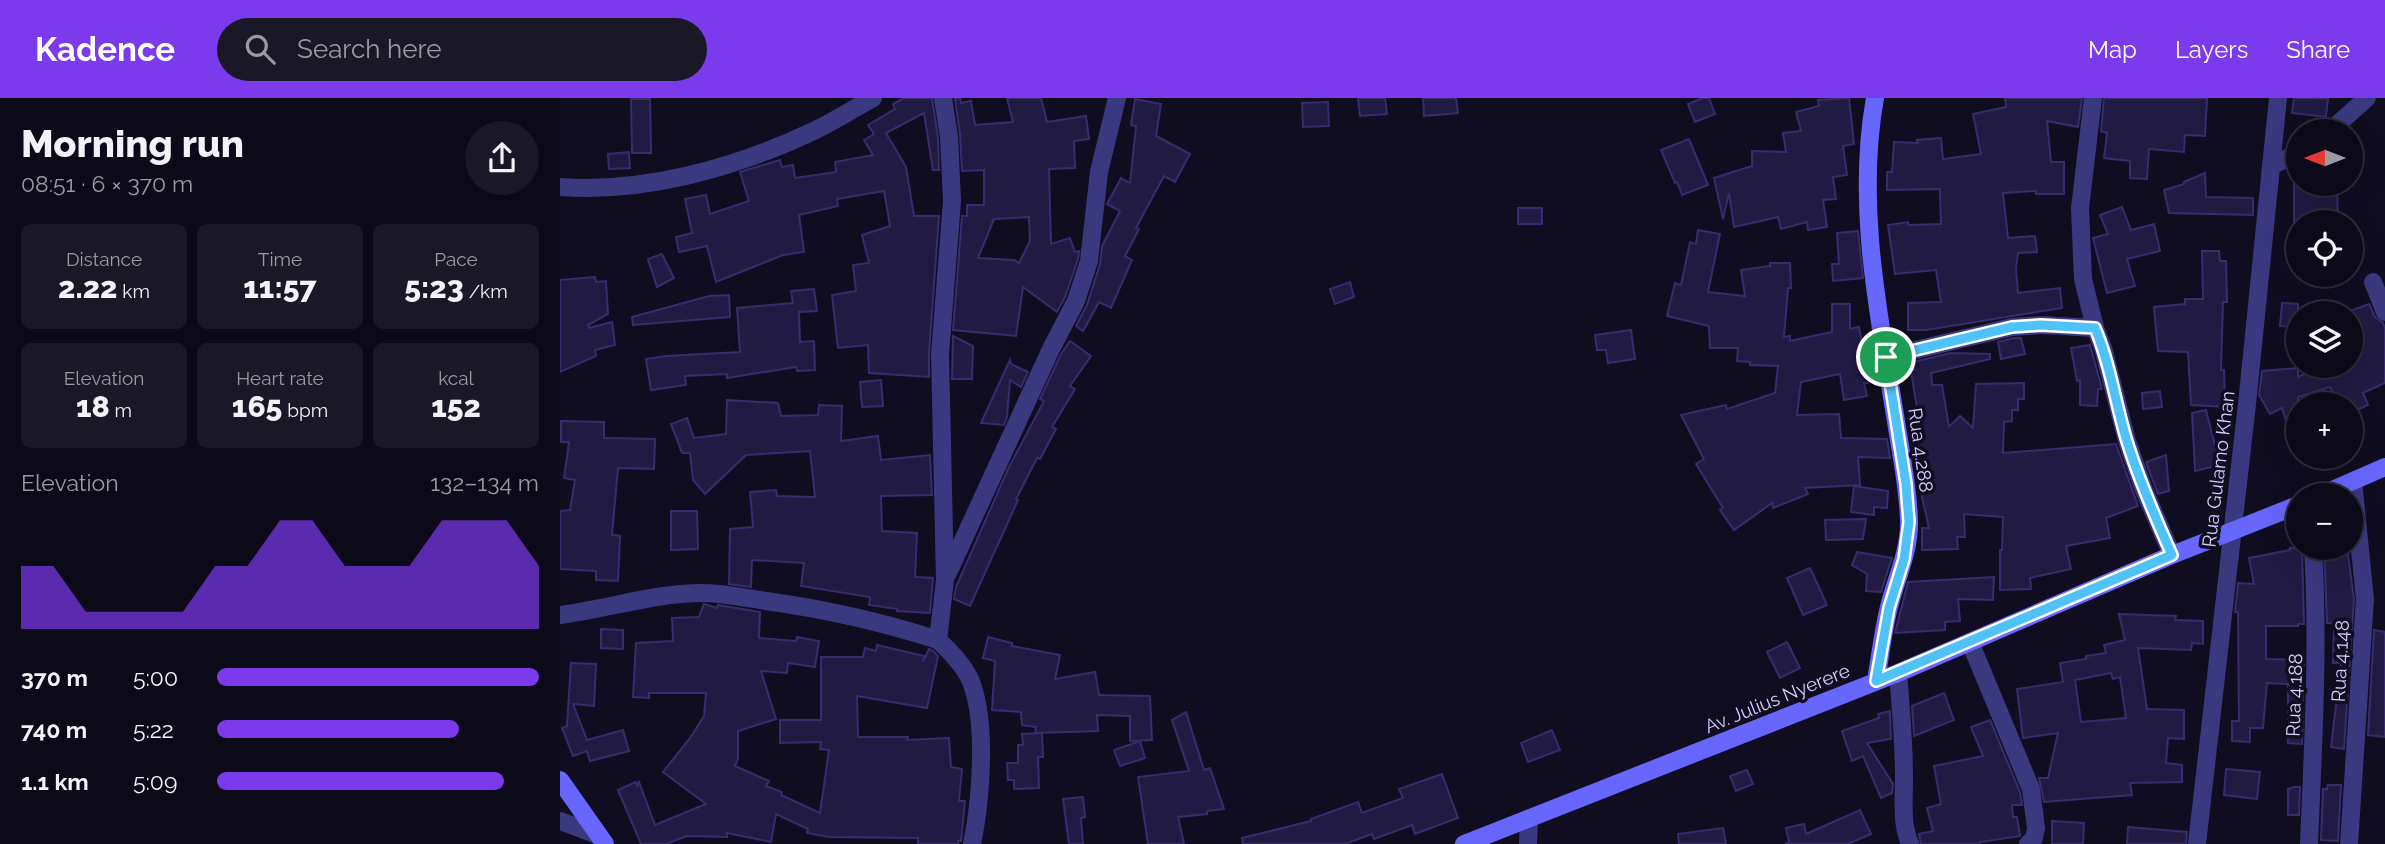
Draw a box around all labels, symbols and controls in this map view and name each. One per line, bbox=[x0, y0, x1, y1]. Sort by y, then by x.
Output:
search box bbox=[217, 18, 707, 81]
text: Kadence bbox=[35, 30, 175, 69]
icon: search bbox=[241, 30, 279, 68]
text: Search here bbox=[297, 34, 441, 64]
text: Map bbox=[2088, 35, 2137, 64]
text: Layers bbox=[2175, 35, 2248, 64]
text: Share bbox=[2286, 35, 2350, 64]
north arrow bbox=[2286, 119, 2362, 196]
map controls bbox=[2286, 119, 2363, 560]
text: Morning run bbox=[21, 121, 244, 166]
button: share bbox=[465, 121, 539, 195]
text: 08:51 · 6 × 370 m bbox=[21, 170, 193, 197]
button: locate bbox=[2286, 210, 2363, 287]
text: Distance bbox=[66, 248, 142, 270]
text: Time bbox=[258, 248, 302, 270]
text: Pace bbox=[434, 248, 478, 270]
text: 2.22 bbox=[58, 270, 117, 305]
text: 11:57 bbox=[243, 270, 317, 305]
text: 5:23 bbox=[404, 270, 464, 305]
text: km bbox=[117, 280, 150, 302]
text: /km bbox=[464, 280, 508, 302]
button: layers bbox=[2286, 301, 2363, 378]
pin bbox=[1856, 327, 1916, 387]
icon: arrive bbox=[1867, 338, 1905, 376]
text: Elevation bbox=[64, 367, 144, 389]
text: Heart rate bbox=[236, 367, 324, 389]
text: kcal bbox=[438, 367, 474, 389]
text: 18 bbox=[76, 389, 110, 424]
text: 165 bbox=[232, 389, 282, 424]
text: 152 bbox=[431, 389, 481, 424]
street label: Rua Gulamo Khan bbox=[2197, 389, 2239, 549]
button: + bbox=[2286, 392, 2363, 469]
text: m bbox=[110, 399, 132, 421]
text: bpm bbox=[282, 399, 328, 421]
street label: Rua 4.288 bbox=[1904, 406, 1938, 494]
text: Elevation bbox=[21, 469, 119, 496]
text: 132–134 m bbox=[430, 469, 539, 496]
button: − bbox=[2286, 483, 2363, 560]
street label: Rua 4.148 bbox=[2327, 619, 2353, 703]
street label: Rua 4.188 bbox=[2282, 653, 2306, 737]
street label: Av. Julius Nyerere bbox=[1701, 659, 1853, 737]
text: 370 m bbox=[21, 664, 88, 691]
text: 5:00 bbox=[133, 664, 178, 691]
text: 740 m bbox=[21, 716, 87, 743]
text: 5:22 bbox=[133, 716, 174, 743]
text: 1.1 km bbox=[21, 768, 89, 795]
text: 5:09 bbox=[133, 768, 177, 795]

